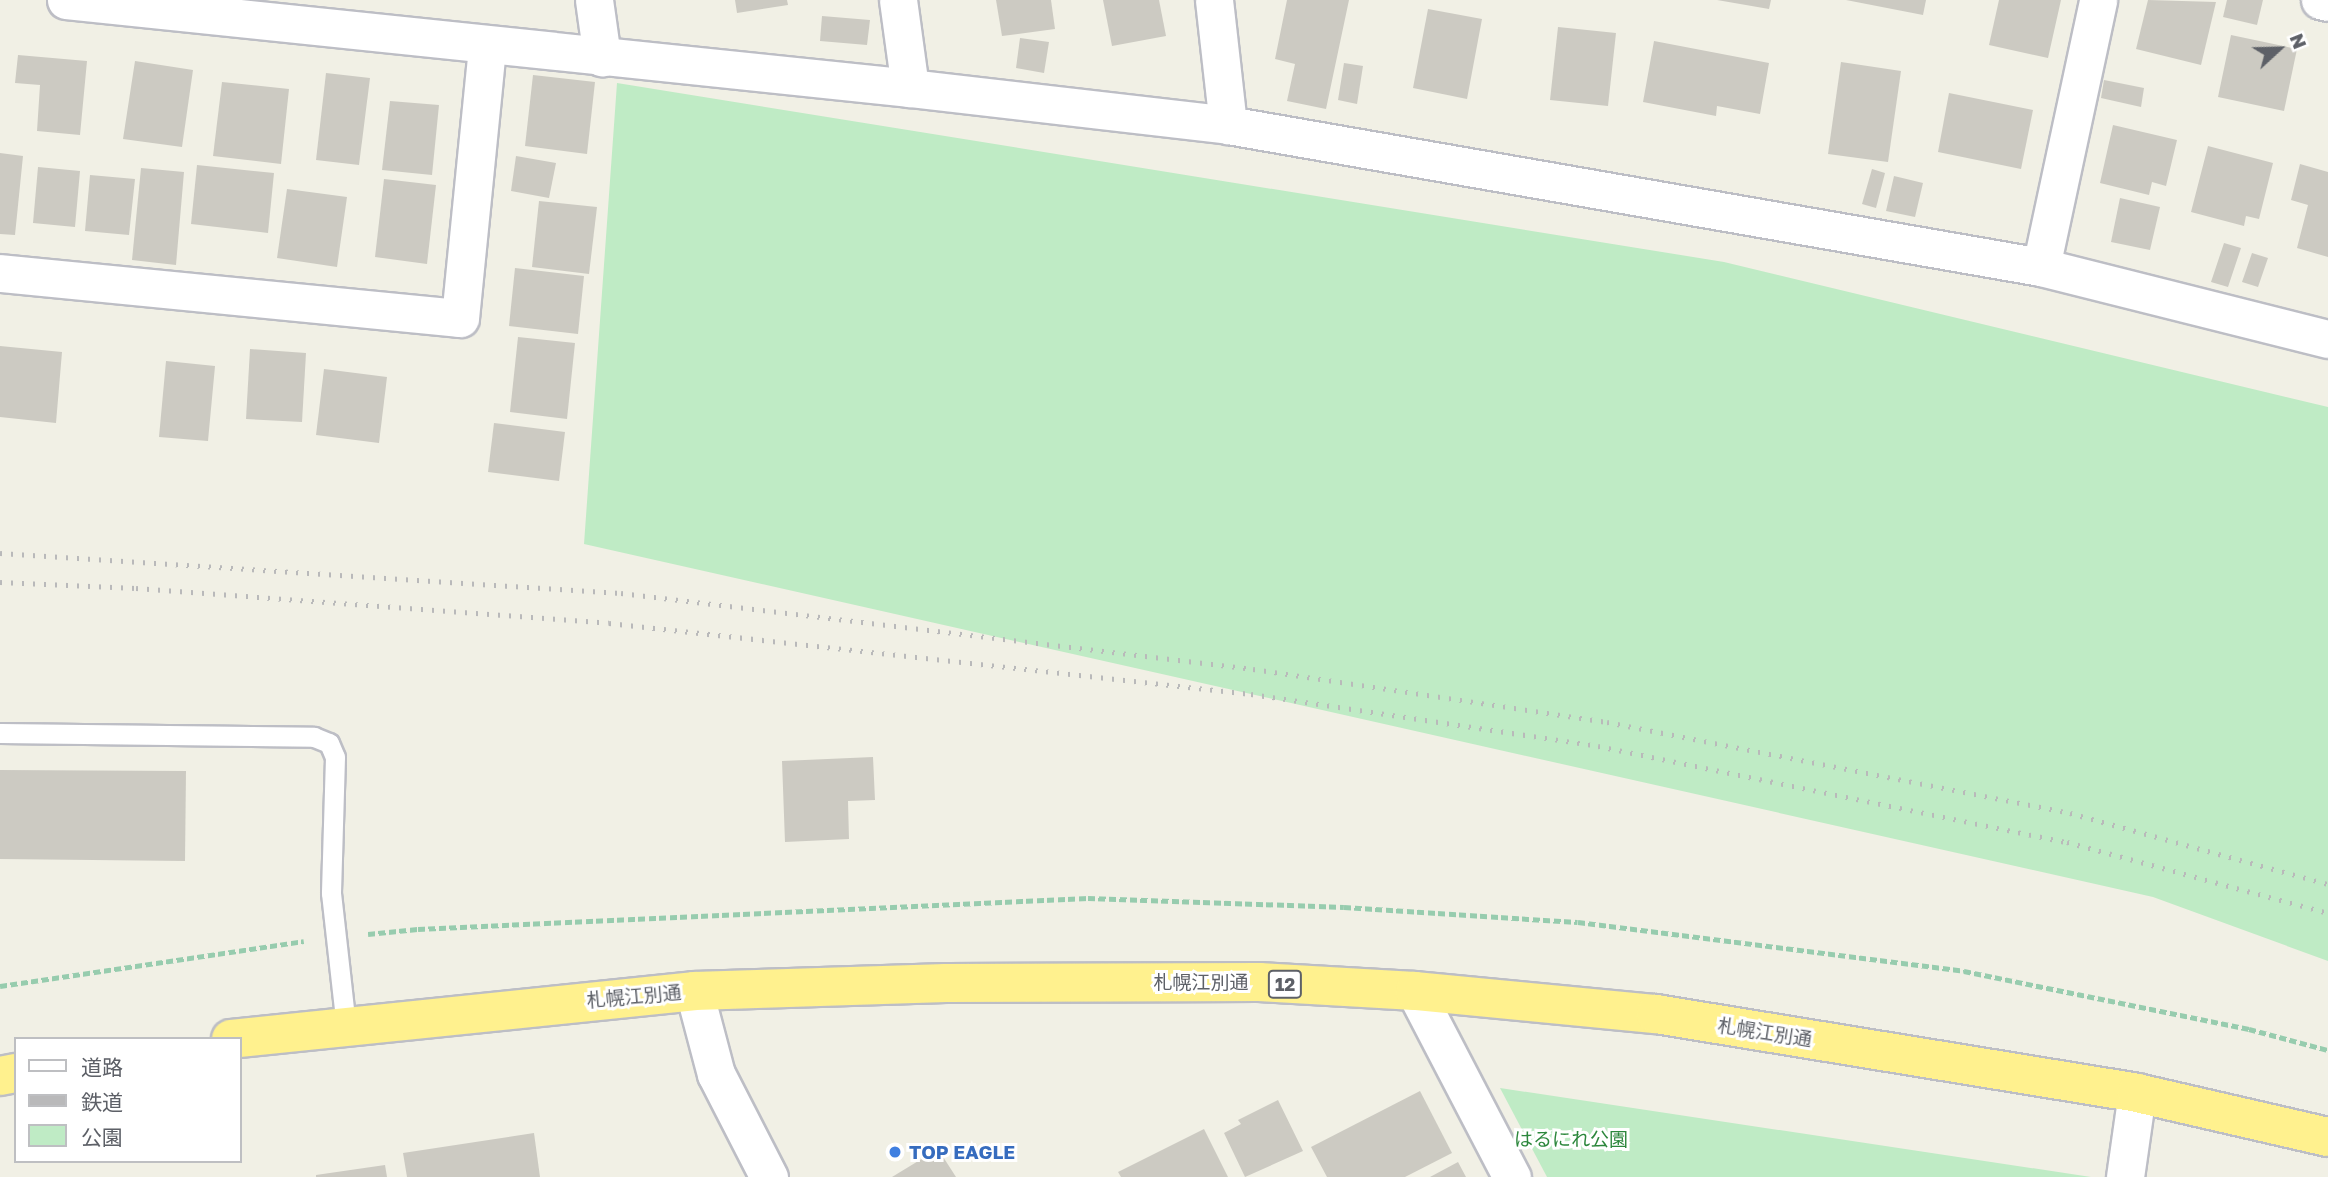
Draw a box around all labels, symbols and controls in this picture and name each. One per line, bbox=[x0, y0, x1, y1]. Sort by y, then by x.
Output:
north arrow bbox=[2244, 14, 2314, 84]
text: N bbox=[2286, 30, 2312, 52]
road number: 12 bbox=[1268, 970, 1302, 999]
street label: 札幌江別通 bbox=[1154, 971, 1248, 993]
street label: 札幌江別通 bbox=[586, 981, 682, 1011]
street label: 札幌江別通 bbox=[1716, 1013, 1814, 1051]
legend bbox=[14, 1037, 242, 1163]
text: 道路 bbox=[81, 1054, 123, 1080]
text: 鉄道 bbox=[81, 1089, 123, 1115]
text: 公園 bbox=[81, 1124, 123, 1150]
park label: はるにれ公園 bbox=[1514, 1128, 1628, 1150]
place label: TOP EAGLE bbox=[909, 1141, 1015, 1163]
marker: TOP EAGLE bbox=[887, 1144, 903, 1160]

